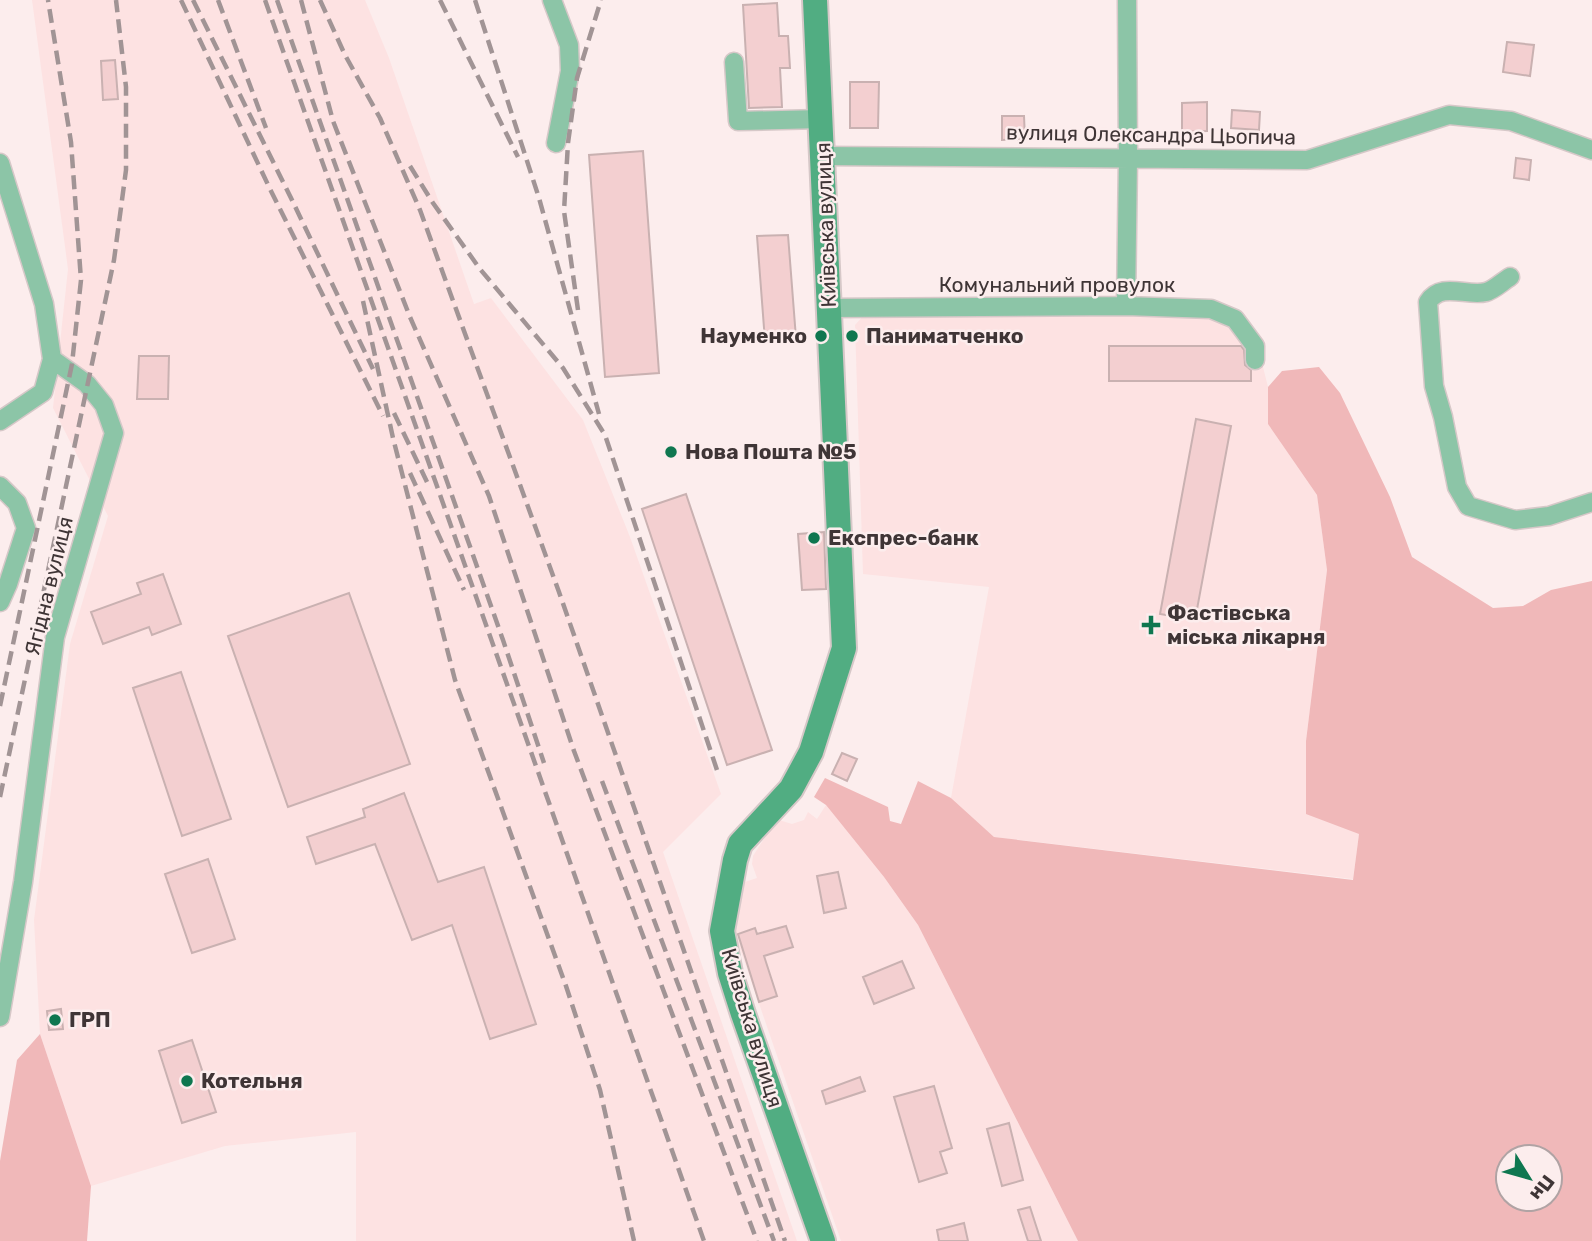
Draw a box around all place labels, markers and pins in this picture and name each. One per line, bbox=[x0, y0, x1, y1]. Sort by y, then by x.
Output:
place label: Науменко bbox=[700, 323, 807, 348]
place label: Паниматченко bbox=[866, 323, 1024, 348]
marker: Науменко bbox=[813, 328, 829, 344]
marker: Паниматченко bbox=[844, 328, 860, 344]
place label: Нова Пошта №5 bbox=[685, 439, 857, 464]
marker: Нова Пошта №5 bbox=[663, 444, 679, 460]
place label: Експрес-банк bbox=[828, 525, 979, 550]
marker: Експрес-банк bbox=[806, 530, 822, 546]
place label: Фастівська міська лікарня bbox=[1167, 600, 1326, 649]
marker: Фастівська міська лікарня bbox=[1141, 615, 1161, 635]
place label: ГРП bbox=[69, 1007, 111, 1032]
marker: ГРП bbox=[47, 1012, 63, 1028]
place label: Котельня bbox=[201, 1068, 303, 1093]
marker: Котельня bbox=[179, 1073, 195, 1089]

